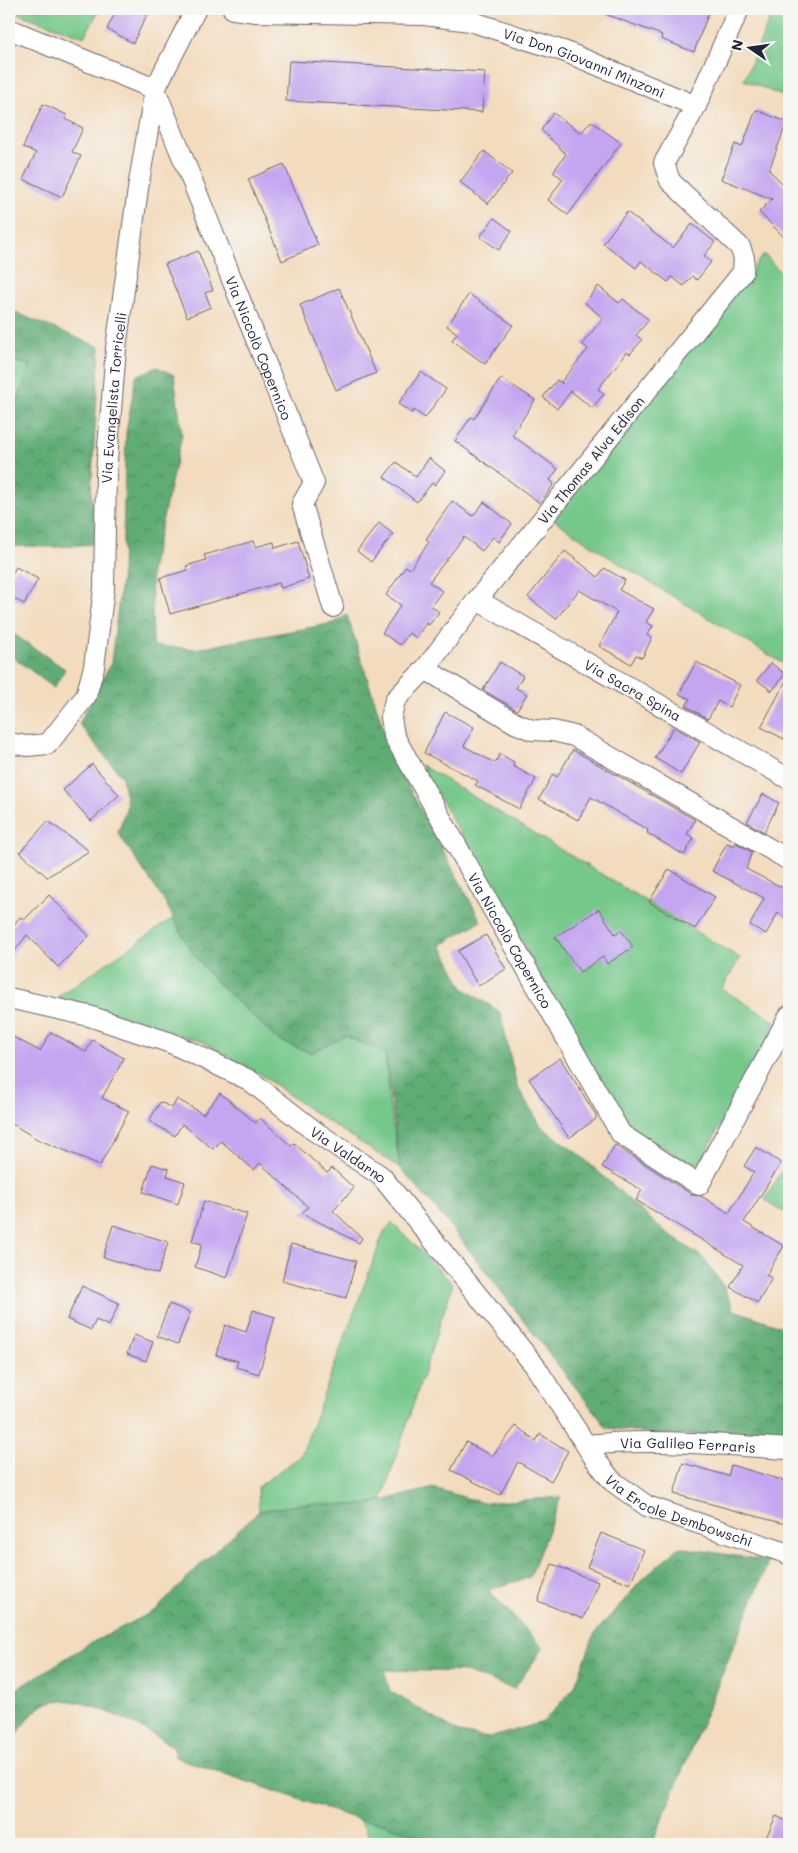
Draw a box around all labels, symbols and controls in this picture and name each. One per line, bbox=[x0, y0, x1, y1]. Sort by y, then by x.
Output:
north arrow bbox=[726, 22, 776, 72]
street label: Via Don Giovanni Minzoni bbox=[501, 23, 668, 102]
text: N bbox=[726, 38, 747, 52]
street label: Via Niccolò Copernico bbox=[222, 273, 297, 422]
street label: Via Evangelista Torricelli bbox=[96, 311, 130, 483]
street label: Via Thomas Alva Edison bbox=[533, 392, 649, 528]
street label: Via Sacra Spina bbox=[581, 654, 685, 725]
street label: Via Niccolò Copernico bbox=[464, 869, 557, 1012]
street label: Via Valdarno bbox=[307, 1121, 392, 1186]
street label: Via Galileo Ferraris bbox=[620, 1433, 756, 1456]
street label: Via Ercole Dembowschi bbox=[601, 1471, 755, 1550]

